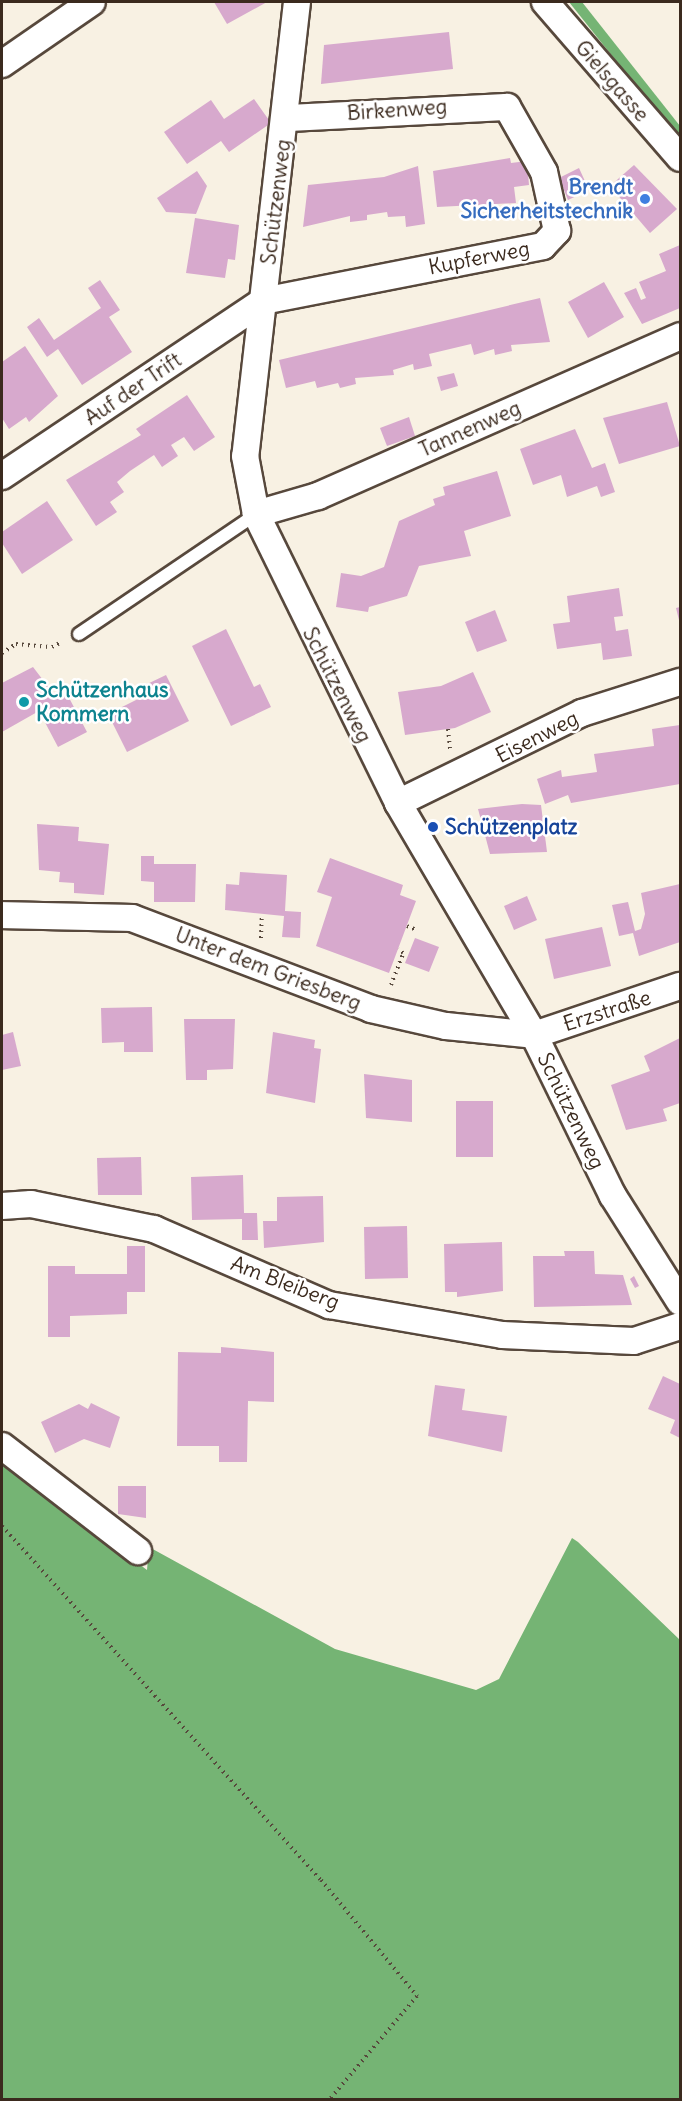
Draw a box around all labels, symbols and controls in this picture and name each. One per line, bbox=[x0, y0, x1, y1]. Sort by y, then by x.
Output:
street label: Gielsgasse bbox=[570, 35, 654, 127]
street label: Birkenweg bbox=[346, 94, 448, 126]
street label: Schützenweg bbox=[256, 138, 296, 266]
place label: Brendt Sicherheitstechnik bbox=[461, 174, 633, 224]
marker: Brendt Sicherheitstechnik bbox=[638, 192, 652, 206]
street label: Kupferweg bbox=[426, 236, 532, 280]
street label: Auf der Trift bbox=[80, 347, 186, 431]
street label: Tannenweg bbox=[415, 395, 525, 463]
street label: Schützenweg bbox=[297, 623, 377, 747]
place label: Schützenhaus Kommern bbox=[36, 677, 169, 727]
marker: Schützenhaus Kommern bbox=[17, 695, 31, 709]
street label: Eisenweg bbox=[491, 705, 583, 769]
place label: Schützenplatz bbox=[445, 814, 578, 840]
marker: Schützenplatz bbox=[426, 820, 440, 834]
street label: Unter dem Griesberg bbox=[171, 922, 365, 1016]
street label: Erzstraße bbox=[560, 985, 654, 1037]
street label: Schützenweg bbox=[532, 1049, 610, 1173]
street label: Am Bleiberg bbox=[227, 1251, 343, 1315]

